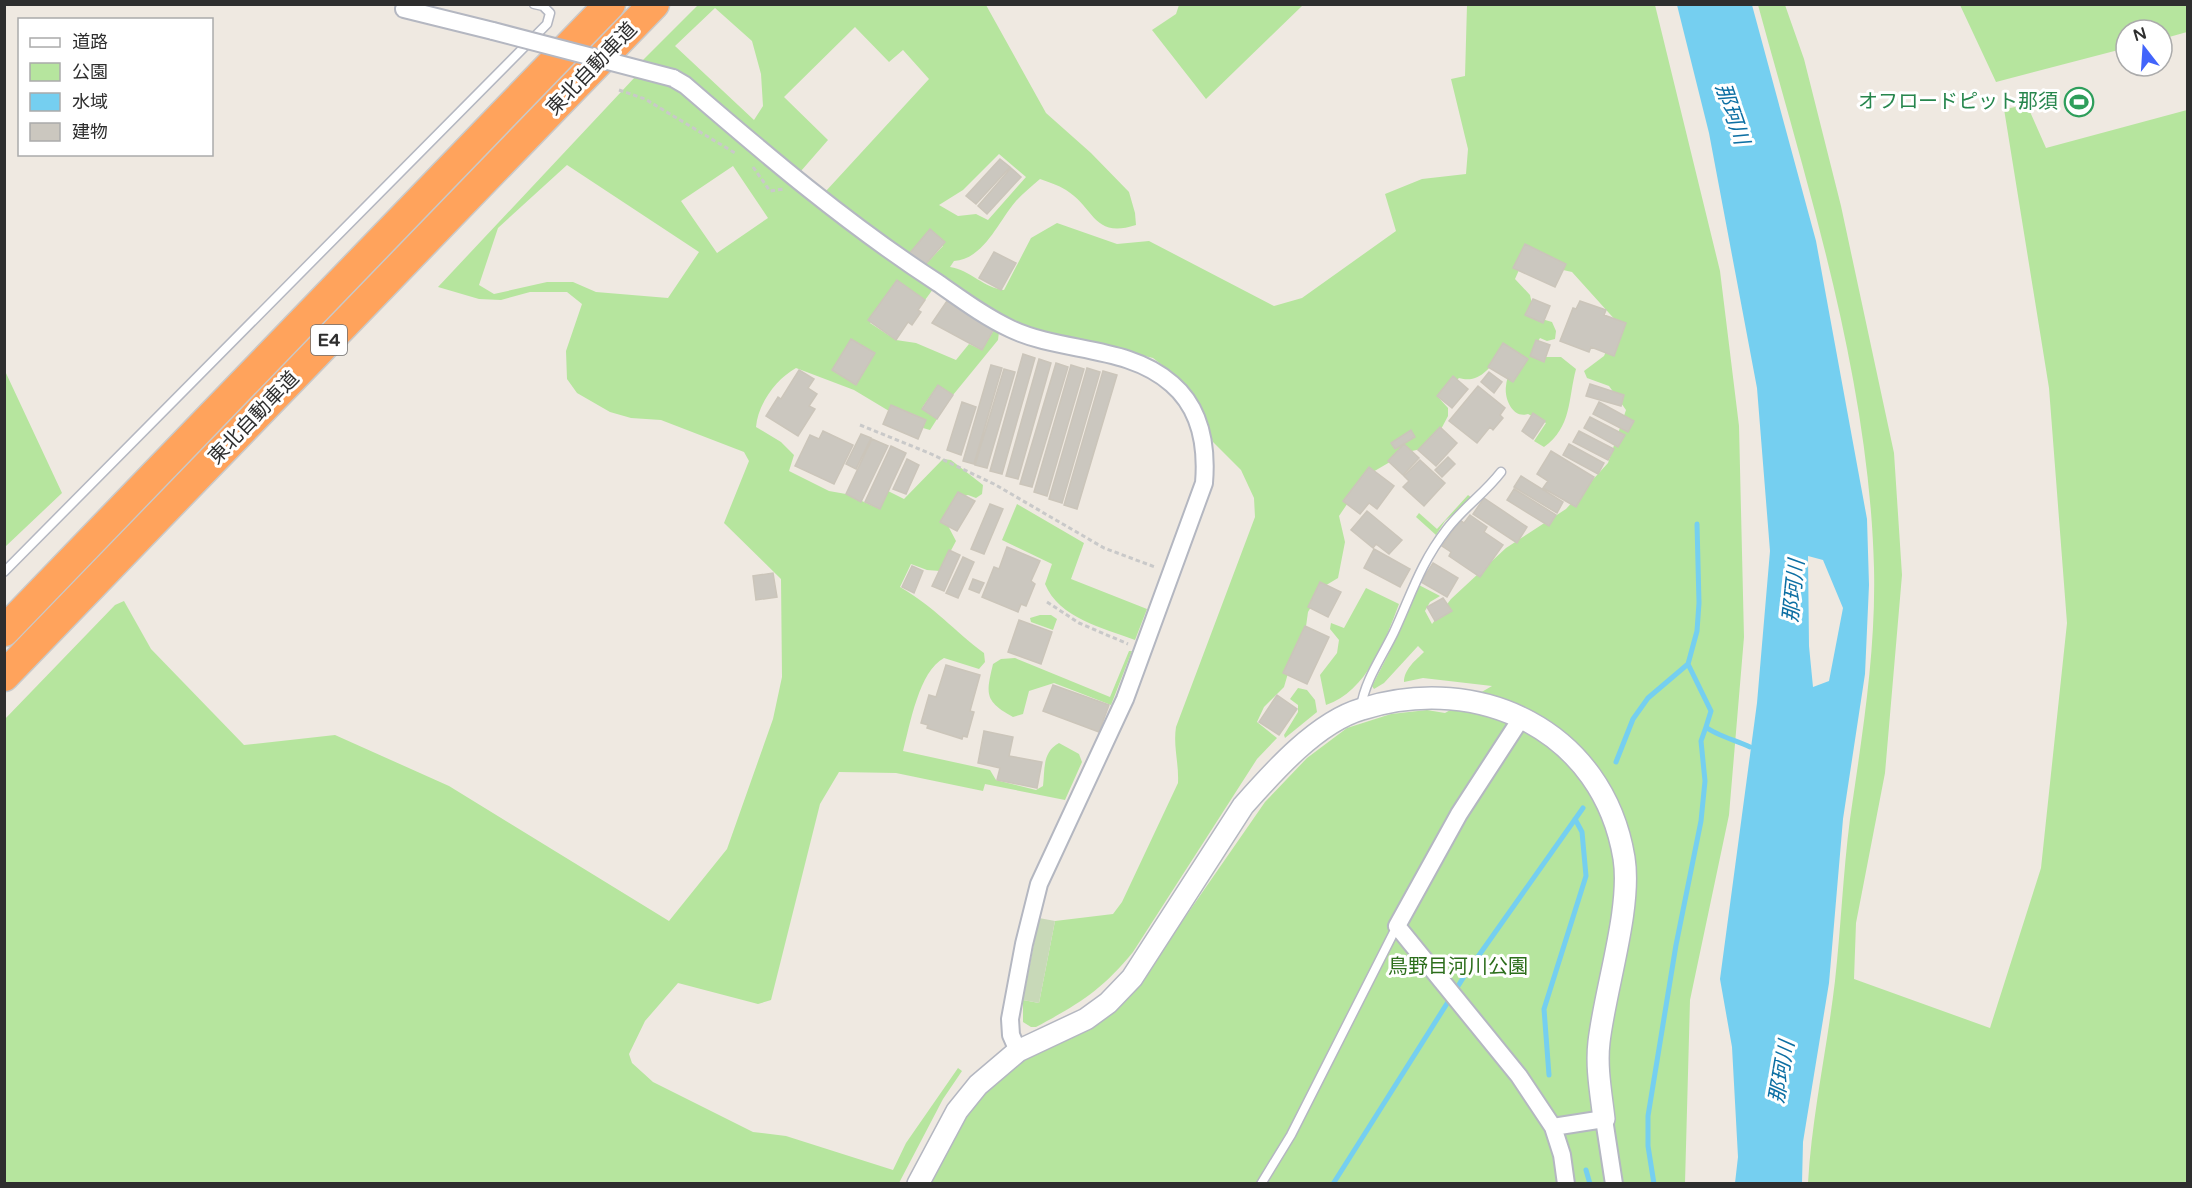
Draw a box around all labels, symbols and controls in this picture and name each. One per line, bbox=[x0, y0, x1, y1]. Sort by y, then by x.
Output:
legend bbox=[18, 18, 213, 156]
street label: 東北自動車道 bbox=[542, 18, 642, 120]
north arrow bbox=[2114, 18, 2174, 78]
text: N bbox=[2131, 23, 2149, 46]
text: 道路 bbox=[72, 31, 108, 53]
text: 公園 bbox=[72, 61, 108, 83]
water label: 那珂川 bbox=[1710, 80, 1755, 150]
sports icon: オフロードピット那須 bbox=[2063, 86, 2095, 118]
place label: オフロードピット那須 bbox=[1858, 90, 2058, 114]
text: 水域 bbox=[72, 91, 108, 113]
text: 建物 bbox=[72, 121, 108, 143]
road number: E4 bbox=[311, 325, 347, 355]
street label: 東北自動車道 bbox=[204, 367, 304, 469]
water label: 那珂川 bbox=[1778, 556, 1810, 624]
park label: 鳥野目河川公園 bbox=[1388, 955, 1528, 979]
water label: 那珂川 bbox=[1764, 1037, 1800, 1105]

